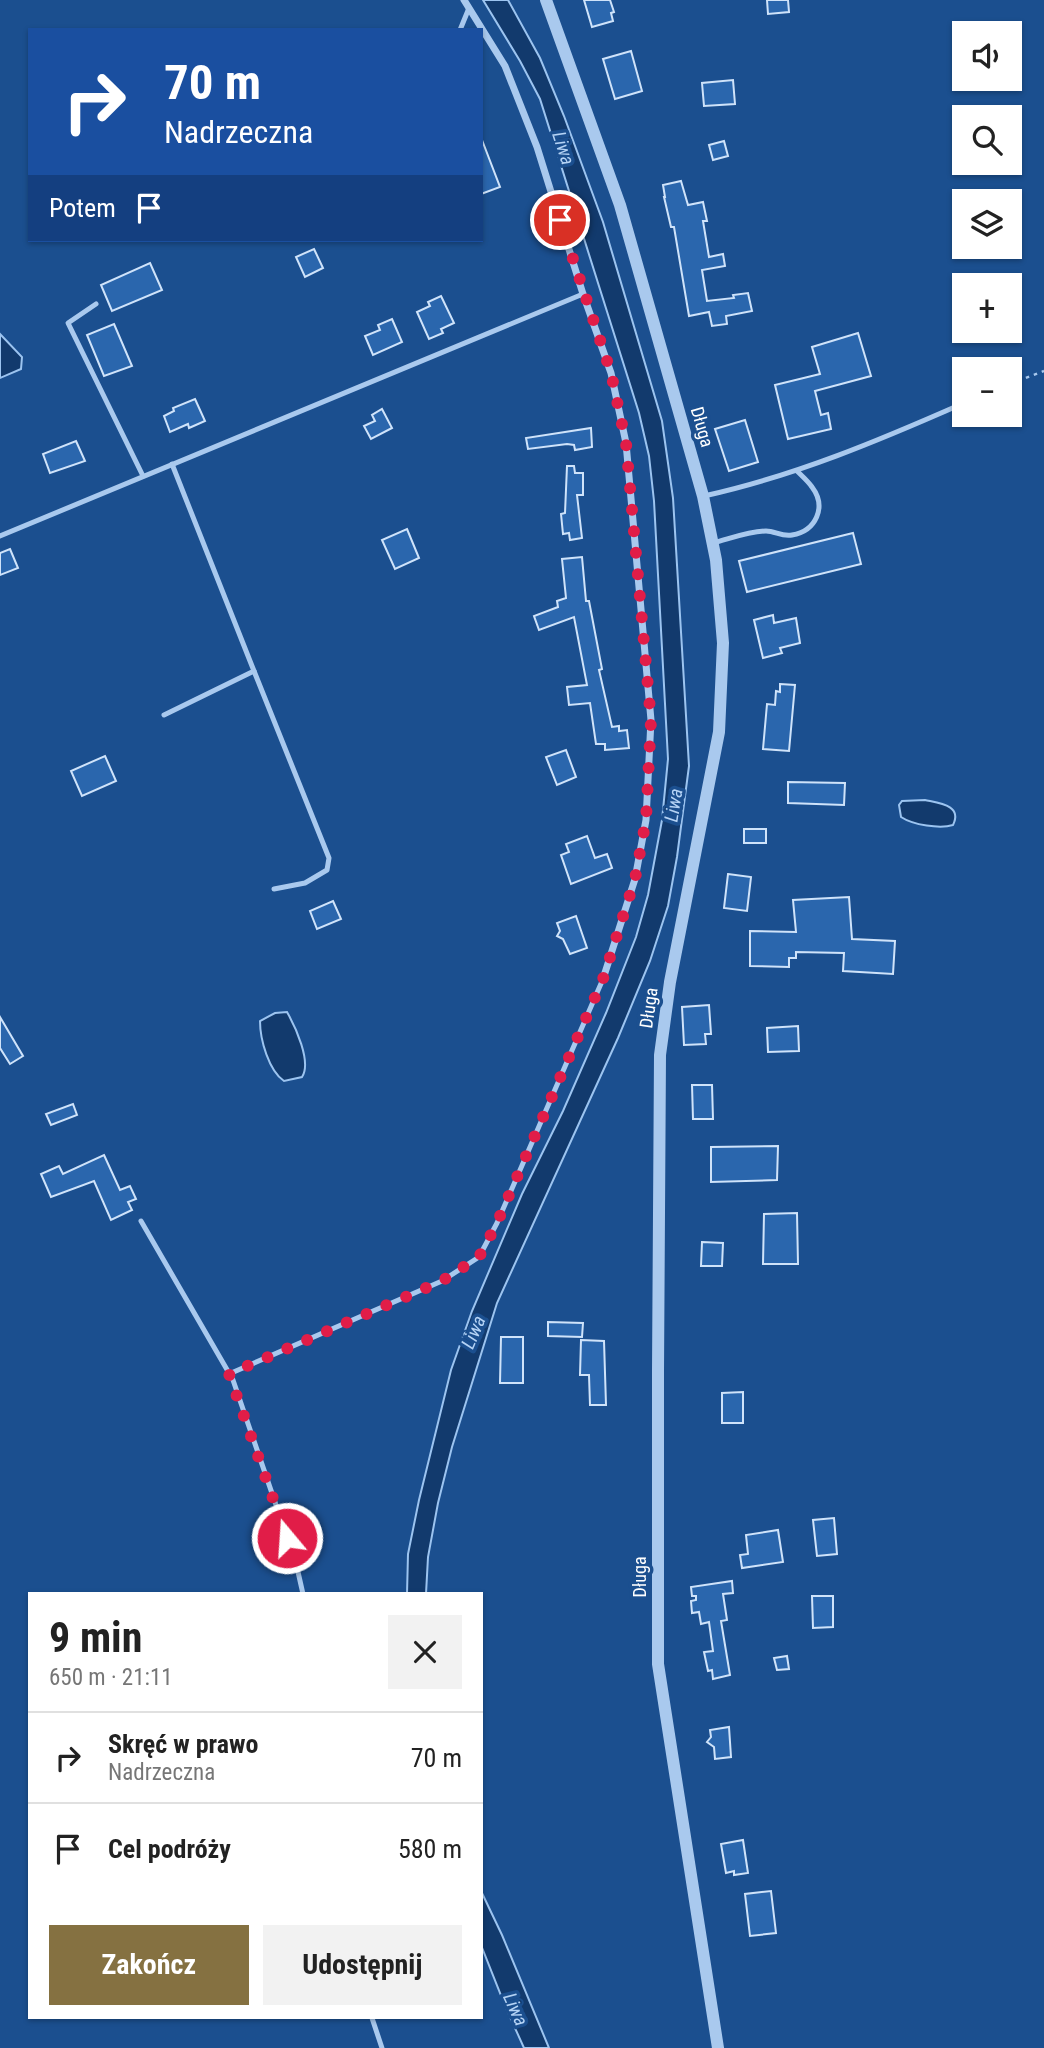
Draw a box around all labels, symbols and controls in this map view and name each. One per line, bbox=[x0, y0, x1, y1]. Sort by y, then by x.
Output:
map controls bbox=[952, 21, 1022, 427]
button: sound bbox=[952, 21, 1022, 91]
text: 70 m bbox=[164, 54, 261, 111]
icon: right bbox=[49, 56, 140, 147]
button: search bbox=[952, 105, 1022, 175]
text: Nadrzeczna bbox=[164, 113, 313, 151]
water label: Liwa bbox=[547, 129, 580, 168]
icon: arrive bbox=[130, 189, 168, 227]
button: layers bbox=[952, 189, 1022, 259]
pin bbox=[530, 190, 590, 250]
text: Potem bbox=[49, 193, 116, 223]
icon: arrive bbox=[541, 201, 579, 239]
button: + bbox=[952, 273, 1022, 343]
button: − bbox=[952, 357, 1022, 427]
street label: Długa bbox=[687, 404, 718, 449]
water label: Liwa bbox=[659, 787, 687, 824]
street label: Długa bbox=[635, 986, 662, 1030]
water label: Liwa bbox=[456, 1312, 491, 1352]
position arrow bbox=[250, 1501, 324, 1575]
street label: Długa bbox=[629, 1557, 650, 1597]
text: 9 min bbox=[49, 1613, 142, 1662]
button: close bbox=[388, 1615, 462, 1689]
text: 650 m · 21:11 bbox=[49, 1664, 173, 1691]
text: Skręć w prawo bbox=[108, 1729, 258, 1759]
icon: right bbox=[49, 1739, 87, 1777]
text: 70 m bbox=[411, 1743, 462, 1773]
text: Nadrzeczna bbox=[108, 1759, 215, 1786]
icon: arrive bbox=[49, 1830, 87, 1868]
text: Cel podróży bbox=[108, 1834, 231, 1864]
text: 580 m bbox=[398, 1834, 462, 1864]
button: Zakończ bbox=[49, 1925, 249, 2005]
button: Udostępnij bbox=[263, 1925, 462, 2005]
water label: Liwa bbox=[498, 1989, 533, 2029]

